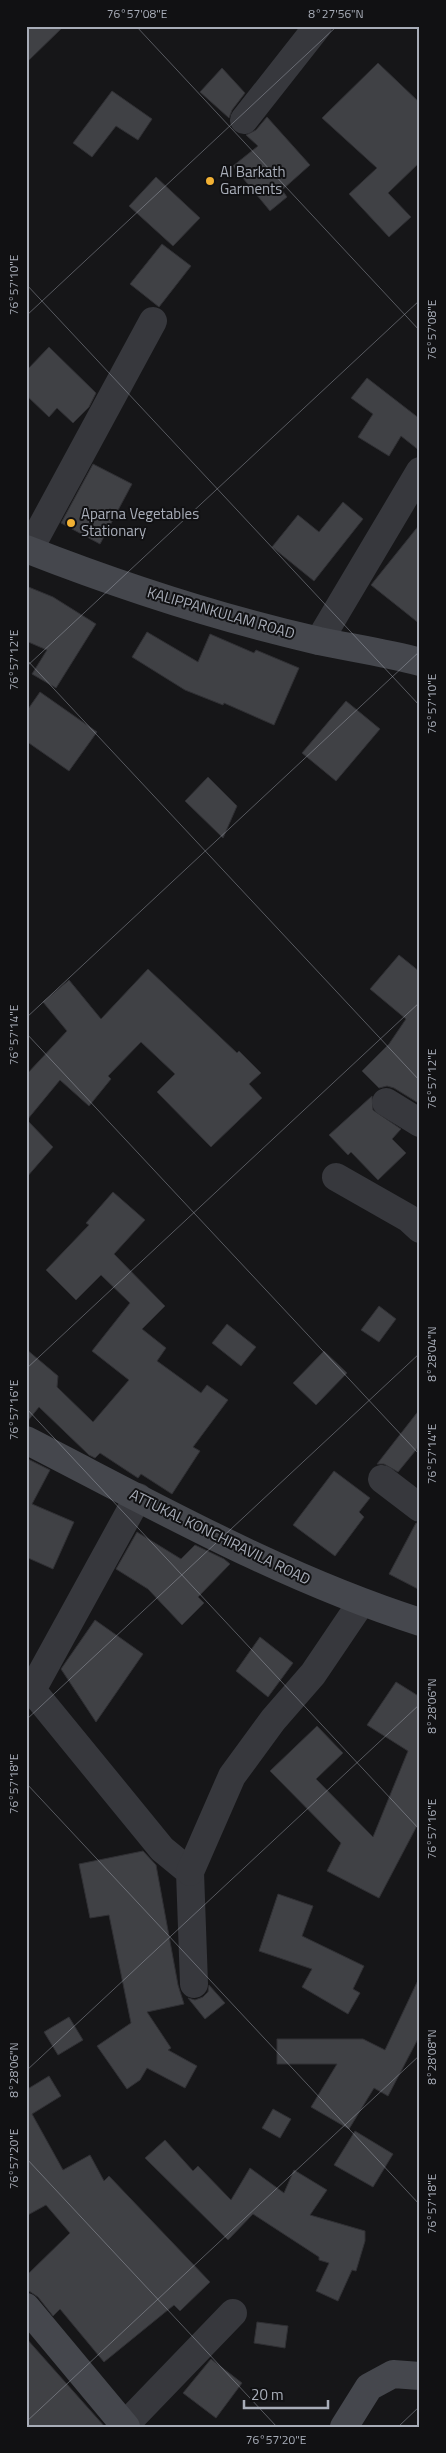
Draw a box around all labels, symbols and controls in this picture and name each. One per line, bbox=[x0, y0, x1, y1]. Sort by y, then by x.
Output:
text: 76°57'08"E bbox=[107, 4, 168, 23]
text: 8°27'56"N bbox=[308, 4, 364, 23]
place label: Al Barkath Garments bbox=[220, 160, 286, 200]
marker: Al Barkath Garments bbox=[204, 175, 216, 187]
text: 76°57'10"E bbox=[4, 254, 23, 315]
text: 76°57'08"E bbox=[422, 299, 441, 360]
place label: Aparna Vegetables Stationary bbox=[81, 502, 199, 542]
marker: Aparna Vegetables Stationary bbox=[65, 517, 77, 529]
street label: KALIPPANKULAM ROAD bbox=[145, 580, 298, 645]
text: 76°57'12"E bbox=[4, 629, 23, 690]
text: 76°57'10"E bbox=[422, 673, 441, 734]
text: 76°57'14"E bbox=[4, 1004, 23, 1065]
text: 76°57'12"E bbox=[422, 1048, 441, 1109]
text: 8°28'04"N bbox=[422, 1326, 441, 1382]
text: 76°57'16"E bbox=[4, 1379, 23, 1440]
text: 76°57'14"E bbox=[422, 1423, 441, 1484]
street label: ATTUKAL KONCHIRAVILA ROAD bbox=[126, 1483, 315, 1591]
text: 8°28'06"N bbox=[422, 1678, 441, 1734]
text: 76°57'18"E bbox=[4, 1753, 23, 1814]
text: 76°57'16"E bbox=[422, 1798, 441, 1859]
text: 8°28'08"N bbox=[422, 2029, 441, 2085]
text: 8°28'06"N bbox=[4, 2042, 23, 2098]
text: 76°57'20"E bbox=[4, 2128, 23, 2189]
text: 76°57'18"E bbox=[422, 2173, 441, 2234]
scale bar bbox=[244, 2378, 327, 2410]
text: 20 m bbox=[251, 2383, 284, 2406]
text: 76°57'20"E bbox=[246, 2430, 307, 2449]

